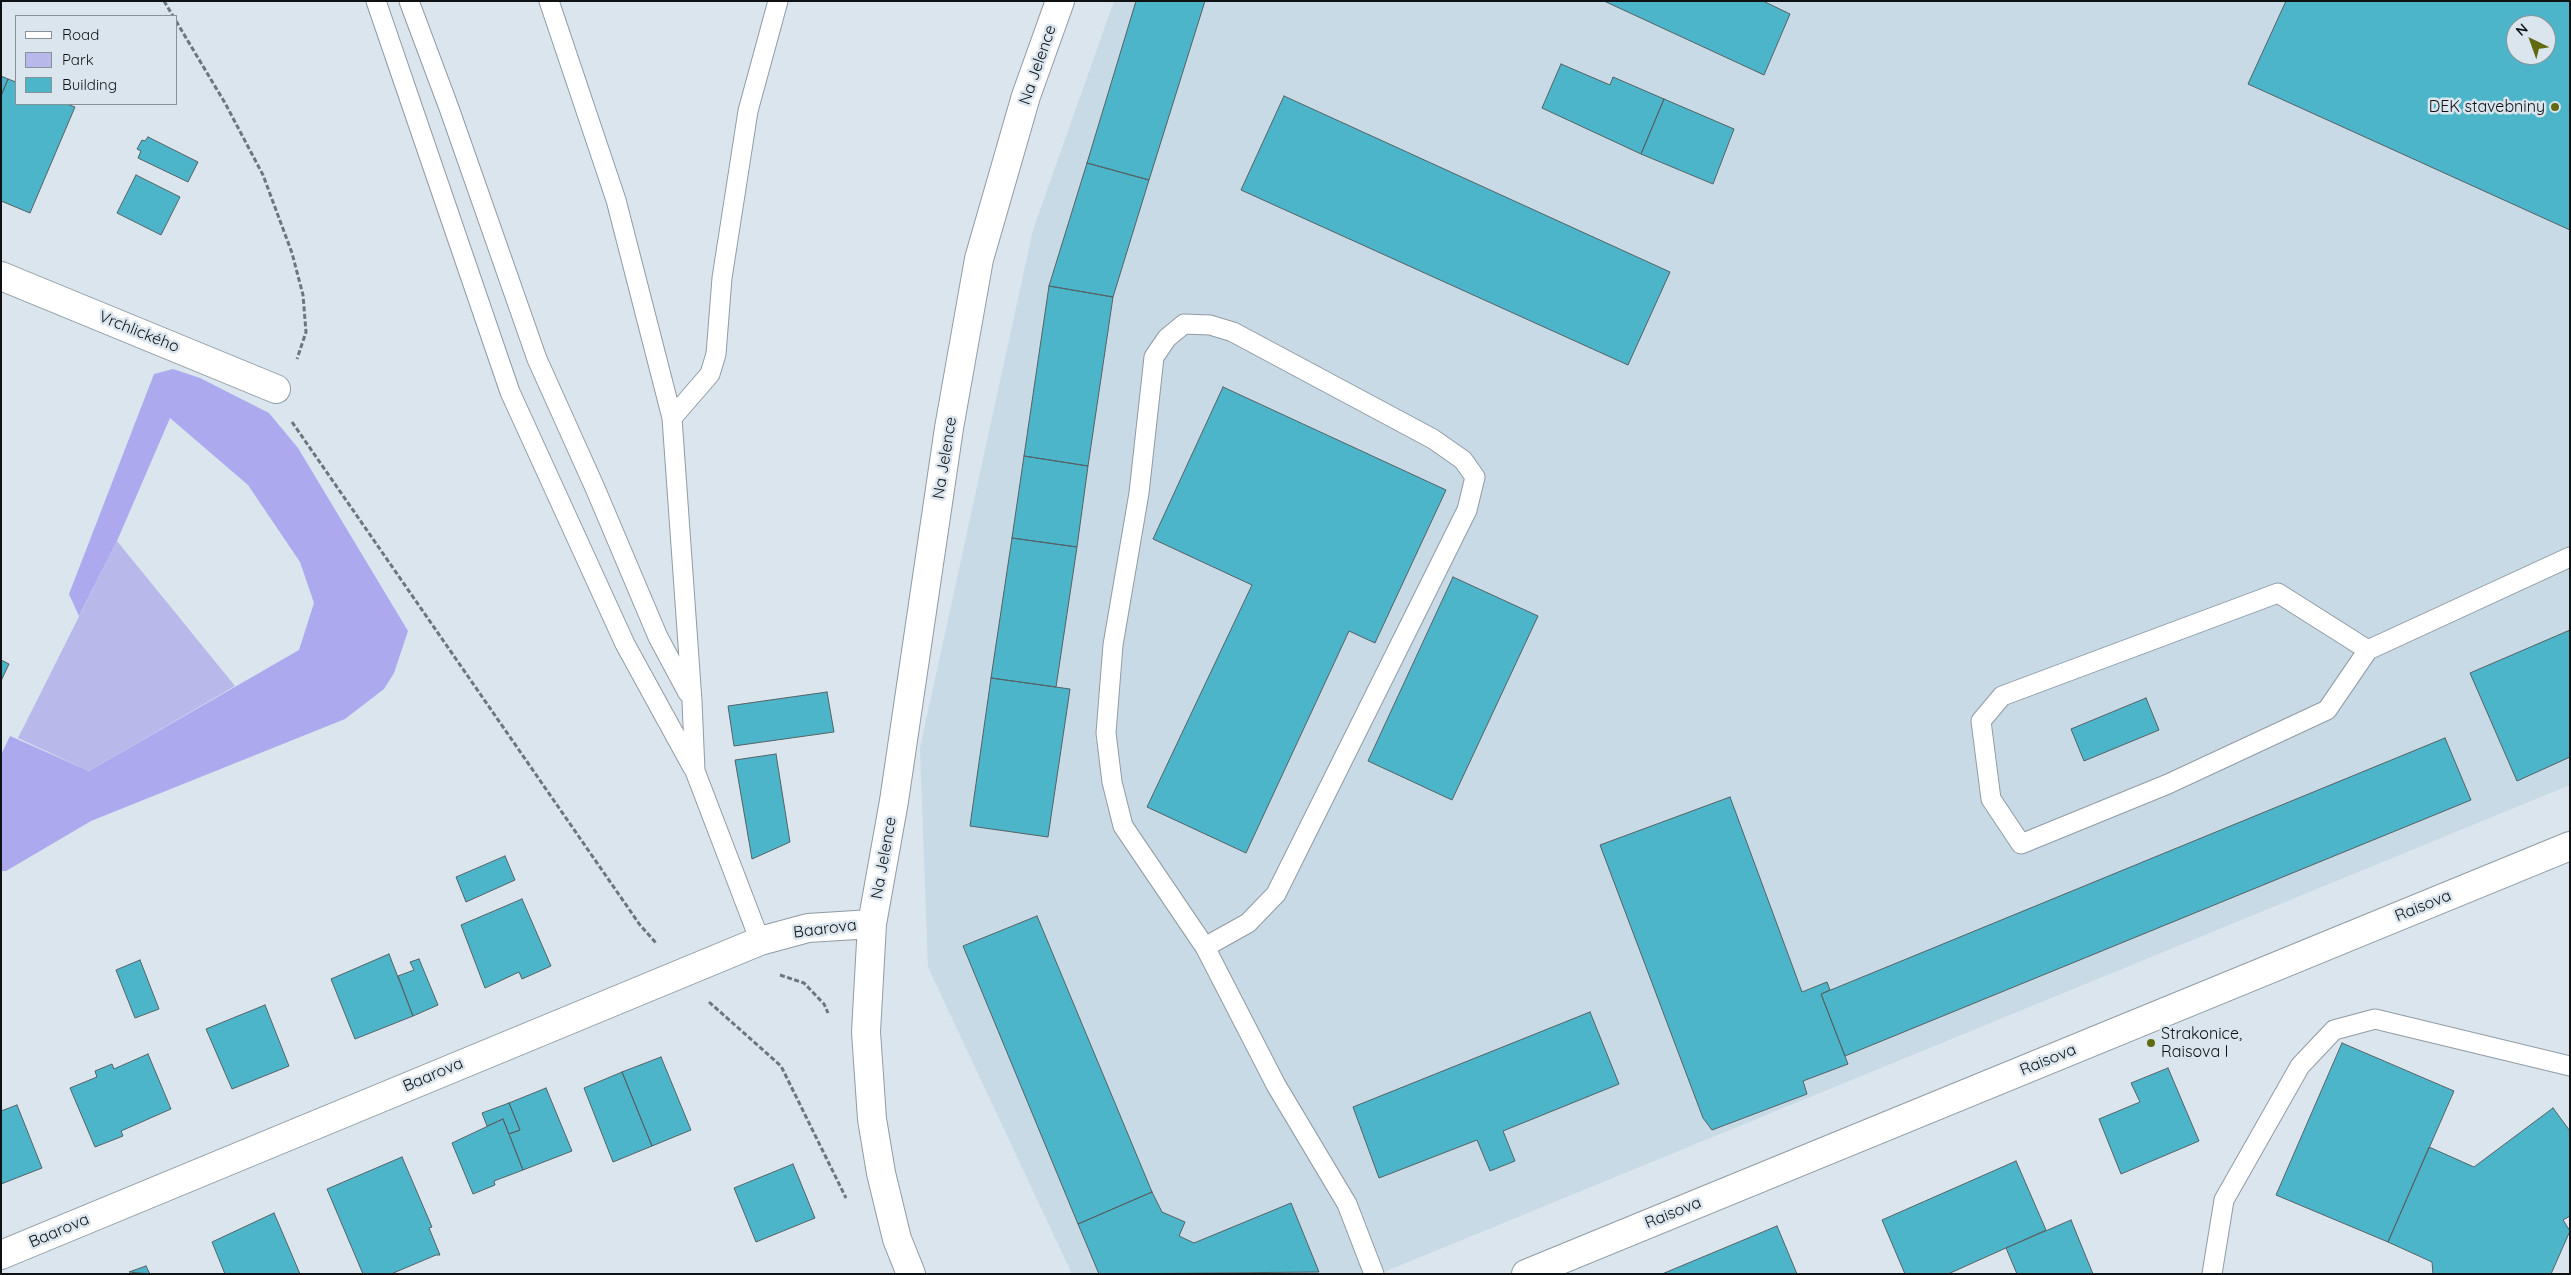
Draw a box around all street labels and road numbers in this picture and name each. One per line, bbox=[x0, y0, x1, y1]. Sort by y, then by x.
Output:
street label: Na Jelence bbox=[1015, 23, 1061, 107]
street label: Vrchlického bbox=[96, 307, 182, 357]
street label: Na Jelence bbox=[929, 415, 961, 501]
street label: Na Jelence bbox=[867, 815, 901, 901]
street label: Raisova bbox=[2392, 886, 2454, 926]
street label: Baarova bbox=[792, 916, 858, 942]
street label: Raisova bbox=[2017, 1040, 2079, 1080]
street label: Baarova bbox=[400, 1054, 466, 1096]
street label: Raisova bbox=[1642, 1193, 1704, 1233]
street label: Baarova bbox=[26, 1210, 92, 1252]

